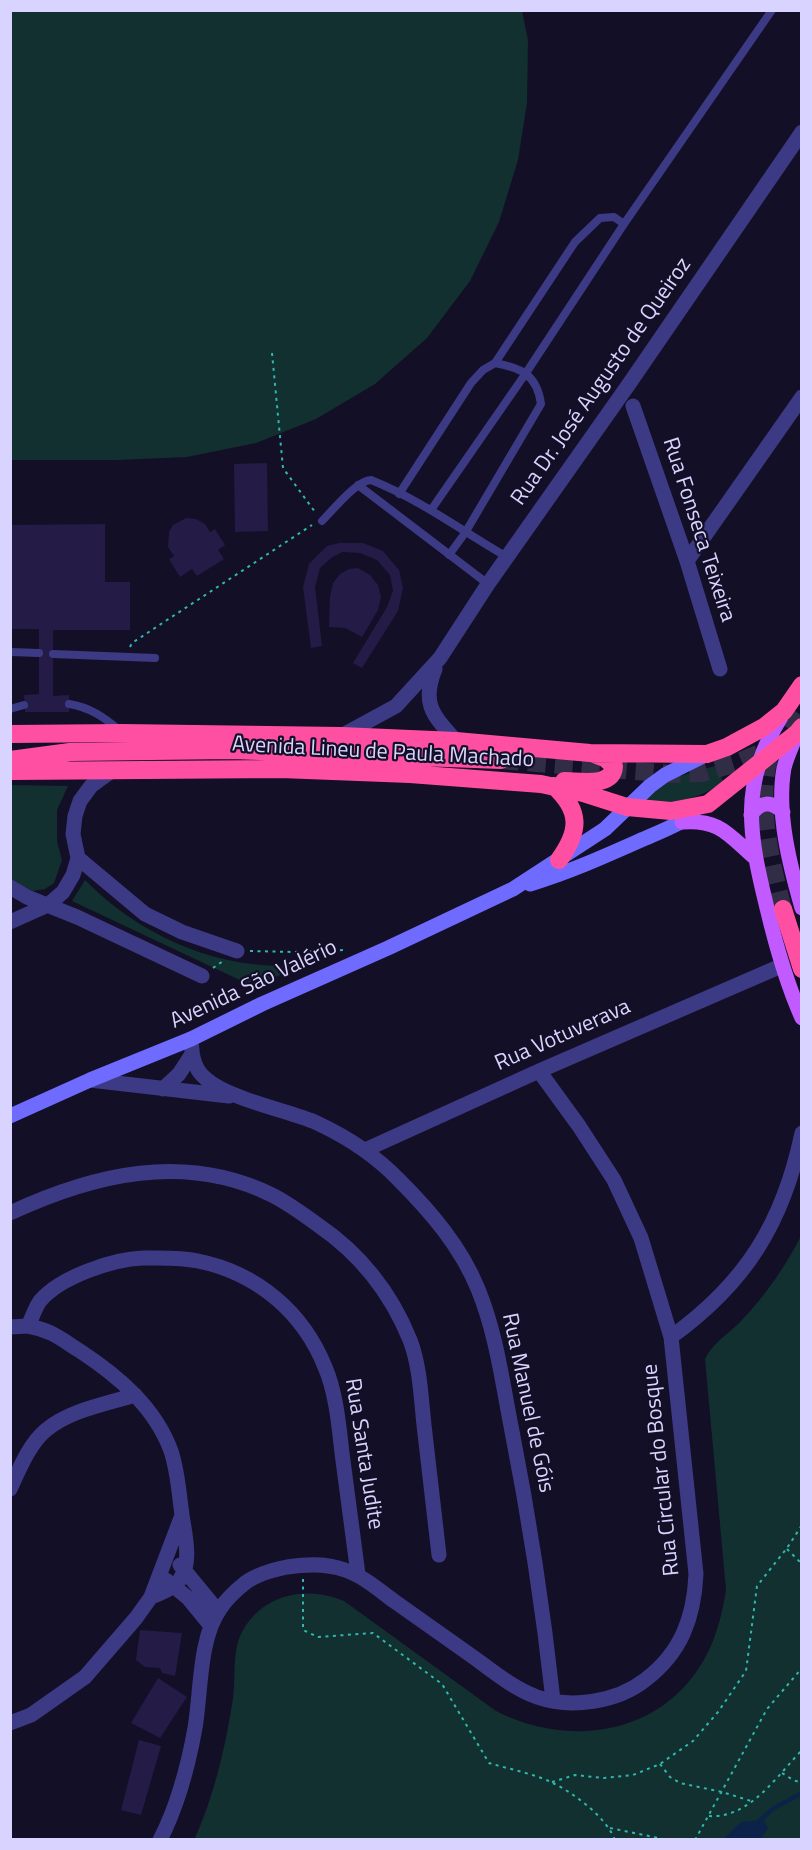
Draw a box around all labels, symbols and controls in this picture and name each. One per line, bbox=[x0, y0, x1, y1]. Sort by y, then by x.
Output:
street label: Rua Dr. José Augusto de Queiroz bbox=[506, 253, 698, 511]
street label: Rua Fonseca Teixeira bbox=[656, 435, 740, 625]
street label: Avenida Lineu de Paula Machado bbox=[231, 732, 535, 774]
street label: Avenida São Valério bbox=[166, 935, 342, 1035]
street label: Rua Votuverava bbox=[491, 994, 635, 1078]
street label: Rua Manuel de Góis bbox=[495, 1311, 559, 1495]
street label: Rua Circular do Bosque bbox=[638, 1363, 686, 1577]
street label: Rua Santa Judite bbox=[338, 1377, 388, 1531]

